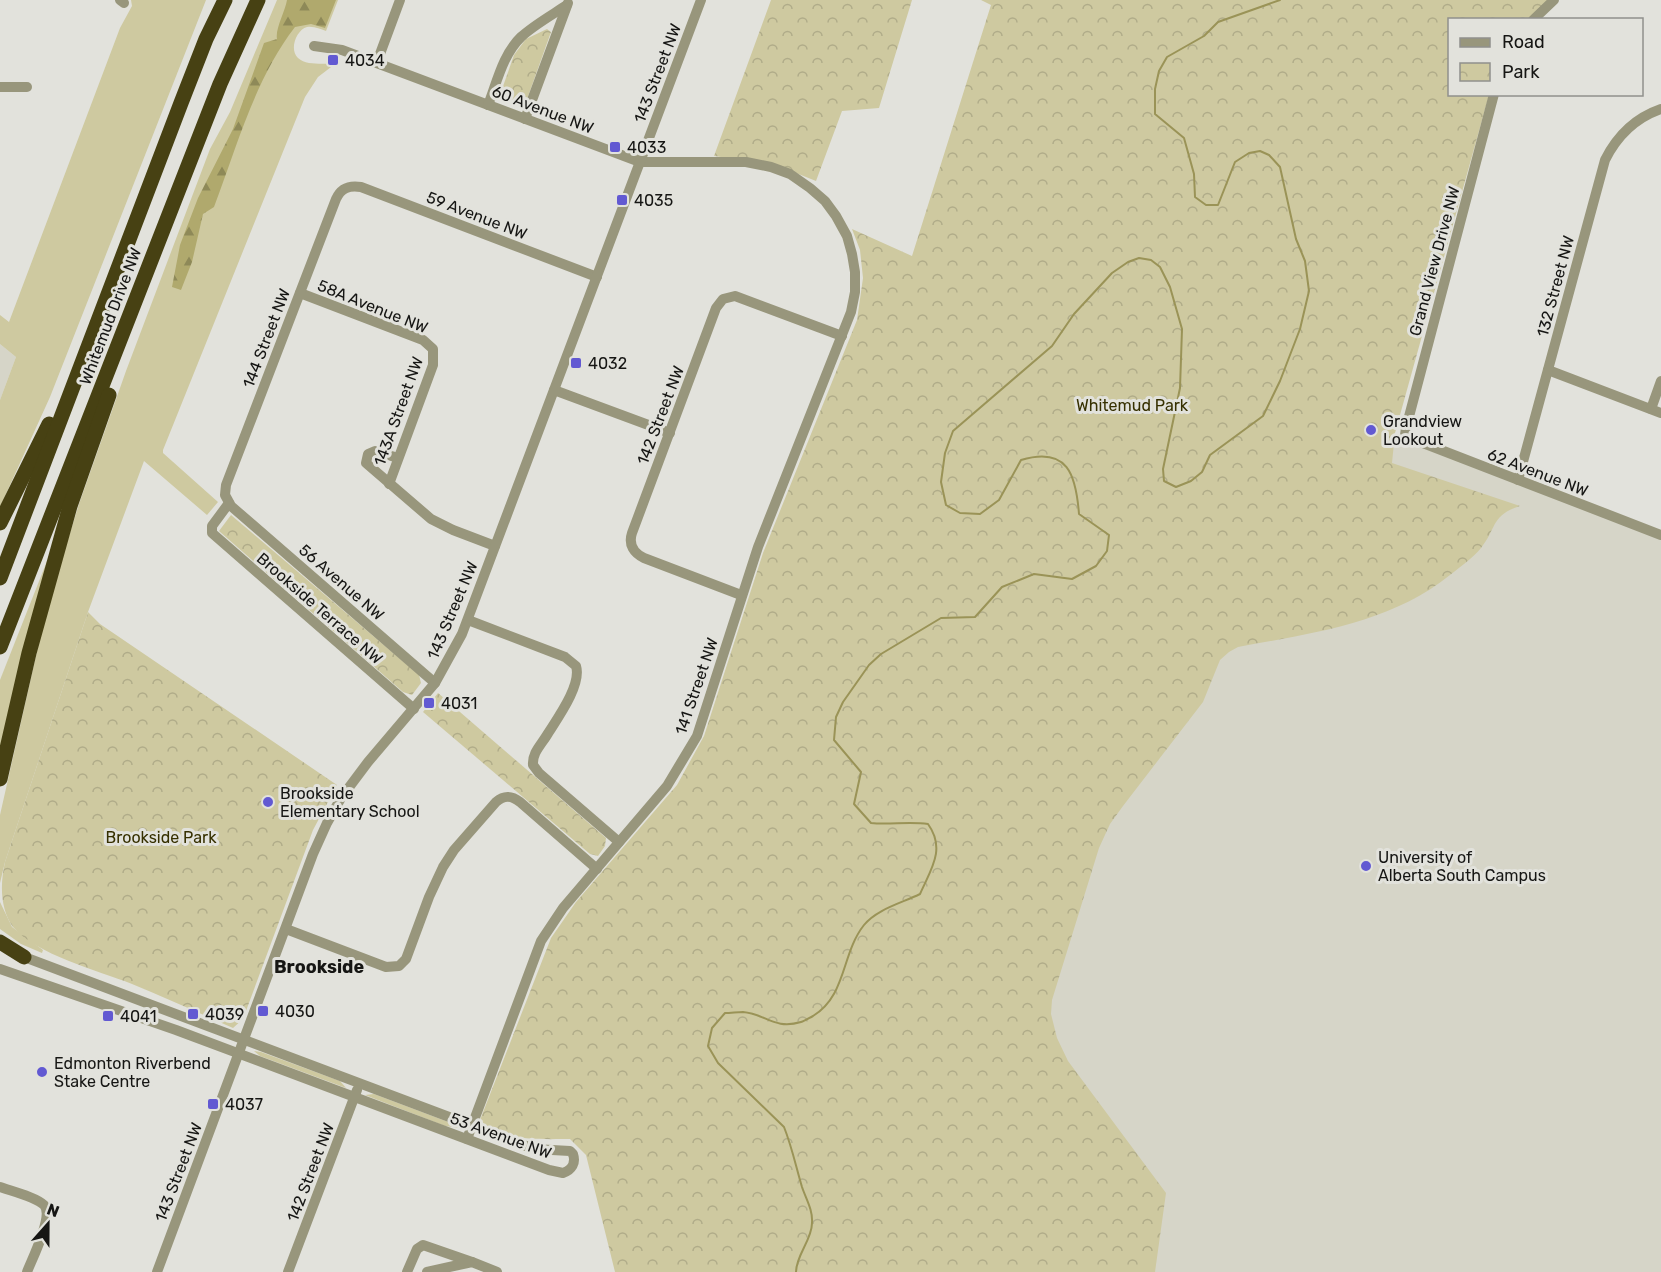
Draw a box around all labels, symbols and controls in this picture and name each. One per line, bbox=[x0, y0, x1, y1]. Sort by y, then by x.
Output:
legend bbox=[1448, 18, 1643, 96]
street label: 143 Street NW bbox=[630, 21, 685, 125]
text: Road bbox=[1502, 31, 1545, 53]
place label: 4034 bbox=[345, 51, 385, 70]
marker: 4034 bbox=[326, 53, 340, 67]
text: Park bbox=[1502, 61, 1540, 83]
street label: 60 Avenue NW bbox=[489, 81, 596, 138]
place label: 4033 bbox=[627, 138, 666, 157]
marker: 4033 bbox=[608, 140, 622, 154]
street label: Grand View Drive NW bbox=[1405, 184, 1464, 338]
street label: 59 Avenue NW bbox=[424, 188, 530, 243]
place label: 4035 bbox=[634, 191, 673, 210]
marker: 4035 bbox=[615, 193, 629, 207]
street label: 132 Street NW bbox=[1533, 233, 1578, 339]
street label: Whitemud Drive NW bbox=[76, 245, 145, 387]
street label: 58A Avenue NW bbox=[315, 276, 431, 337]
street label: 144 Street NW bbox=[239, 286, 294, 390]
street label: 143A Street NW bbox=[370, 354, 427, 468]
place label: 4032 bbox=[588, 354, 627, 373]
marker: 4032 bbox=[569, 356, 583, 370]
street label: 142 Street NW bbox=[633, 363, 688, 467]
park label: Whitemud Park bbox=[1076, 396, 1189, 415]
place label: Grandview Lookout bbox=[1383, 412, 1462, 449]
marker: Grandview Lookout bbox=[1364, 423, 1378, 437]
street label: 62 Avenue NW bbox=[1485, 445, 1591, 500]
street label: 56 Avenue NW bbox=[295, 540, 388, 625]
street label: Brookside Terrace NW bbox=[253, 549, 387, 668]
street label: 143 Street NW bbox=[423, 558, 482, 662]
street label: 141 Street NW bbox=[671, 635, 722, 737]
place label: 4031 bbox=[441, 694, 477, 713]
marker: 4031 bbox=[422, 696, 436, 710]
place label: Brookside Elementary School bbox=[280, 784, 420, 821]
marker: Brookside Elementary School bbox=[261, 795, 275, 809]
park label: Brookside Park bbox=[106, 828, 217, 847]
place label: University of Alberta South Campus bbox=[1378, 848, 1546, 885]
marker: University of Alberta South Campus bbox=[1359, 859, 1373, 873]
district label: Brookside bbox=[274, 956, 364, 978]
place label: 4030 bbox=[275, 1002, 315, 1021]
marker: 4030 bbox=[256, 1004, 270, 1018]
place label: 4039 bbox=[205, 1005, 244, 1024]
place label: 4041 bbox=[120, 1007, 157, 1026]
marker: 4039 bbox=[186, 1007, 200, 1021]
marker: 4041 bbox=[101, 1009, 115, 1023]
place label: Edmonton Riverbend Stake Centre bbox=[54, 1054, 211, 1091]
marker: Edmonton Riverbend Stake Centre bbox=[35, 1065, 49, 1079]
place label: 4037 bbox=[225, 1095, 263, 1114]
marker: 4037 bbox=[206, 1097, 220, 1111]
street label: 53 Avenue NW bbox=[448, 1108, 554, 1163]
street label: 143 Street NW bbox=[151, 1120, 206, 1224]
street label: 142 Street NW bbox=[283, 1120, 338, 1224]
north arrow bbox=[18, 1194, 78, 1254]
text: N bbox=[44, 1200, 62, 1221]

